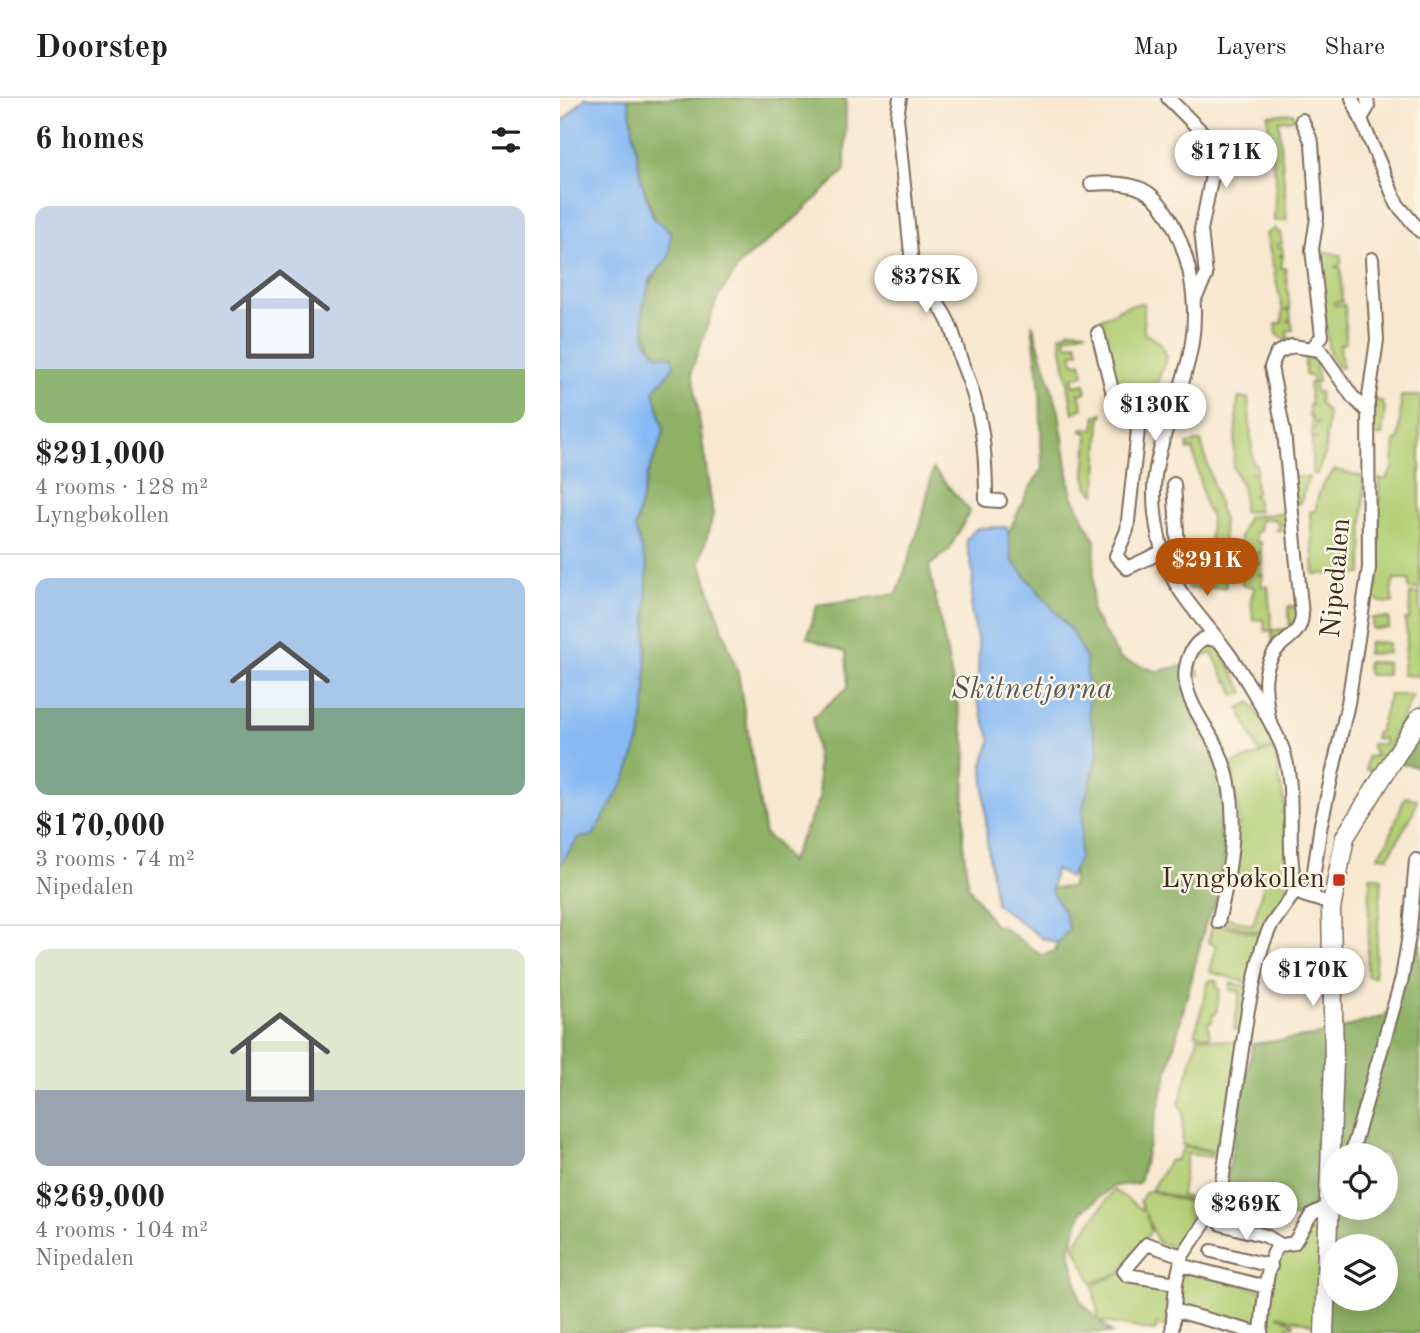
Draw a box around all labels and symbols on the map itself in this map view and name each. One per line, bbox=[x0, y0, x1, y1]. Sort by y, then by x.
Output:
pin: $171K bbox=[1177, 130, 1275, 190]
pin: $378K bbox=[877, 256, 975, 315]
pin: $130K bbox=[1106, 384, 1204, 443]
street label: Nipedalen bbox=[1318, 517, 1356, 639]
pin: $291K bbox=[1158, 538, 1256, 598]
water label: Skitnetjørna bbox=[951, 675, 1113, 705]
place label: Lyngbøkollen bbox=[1161, 866, 1325, 894]
marker: Lyngbøkollen bbox=[1331, 872, 1347, 888]
pin: $170K bbox=[1264, 948, 1362, 1008]
pin: $269K bbox=[1197, 1182, 1295, 1242]

